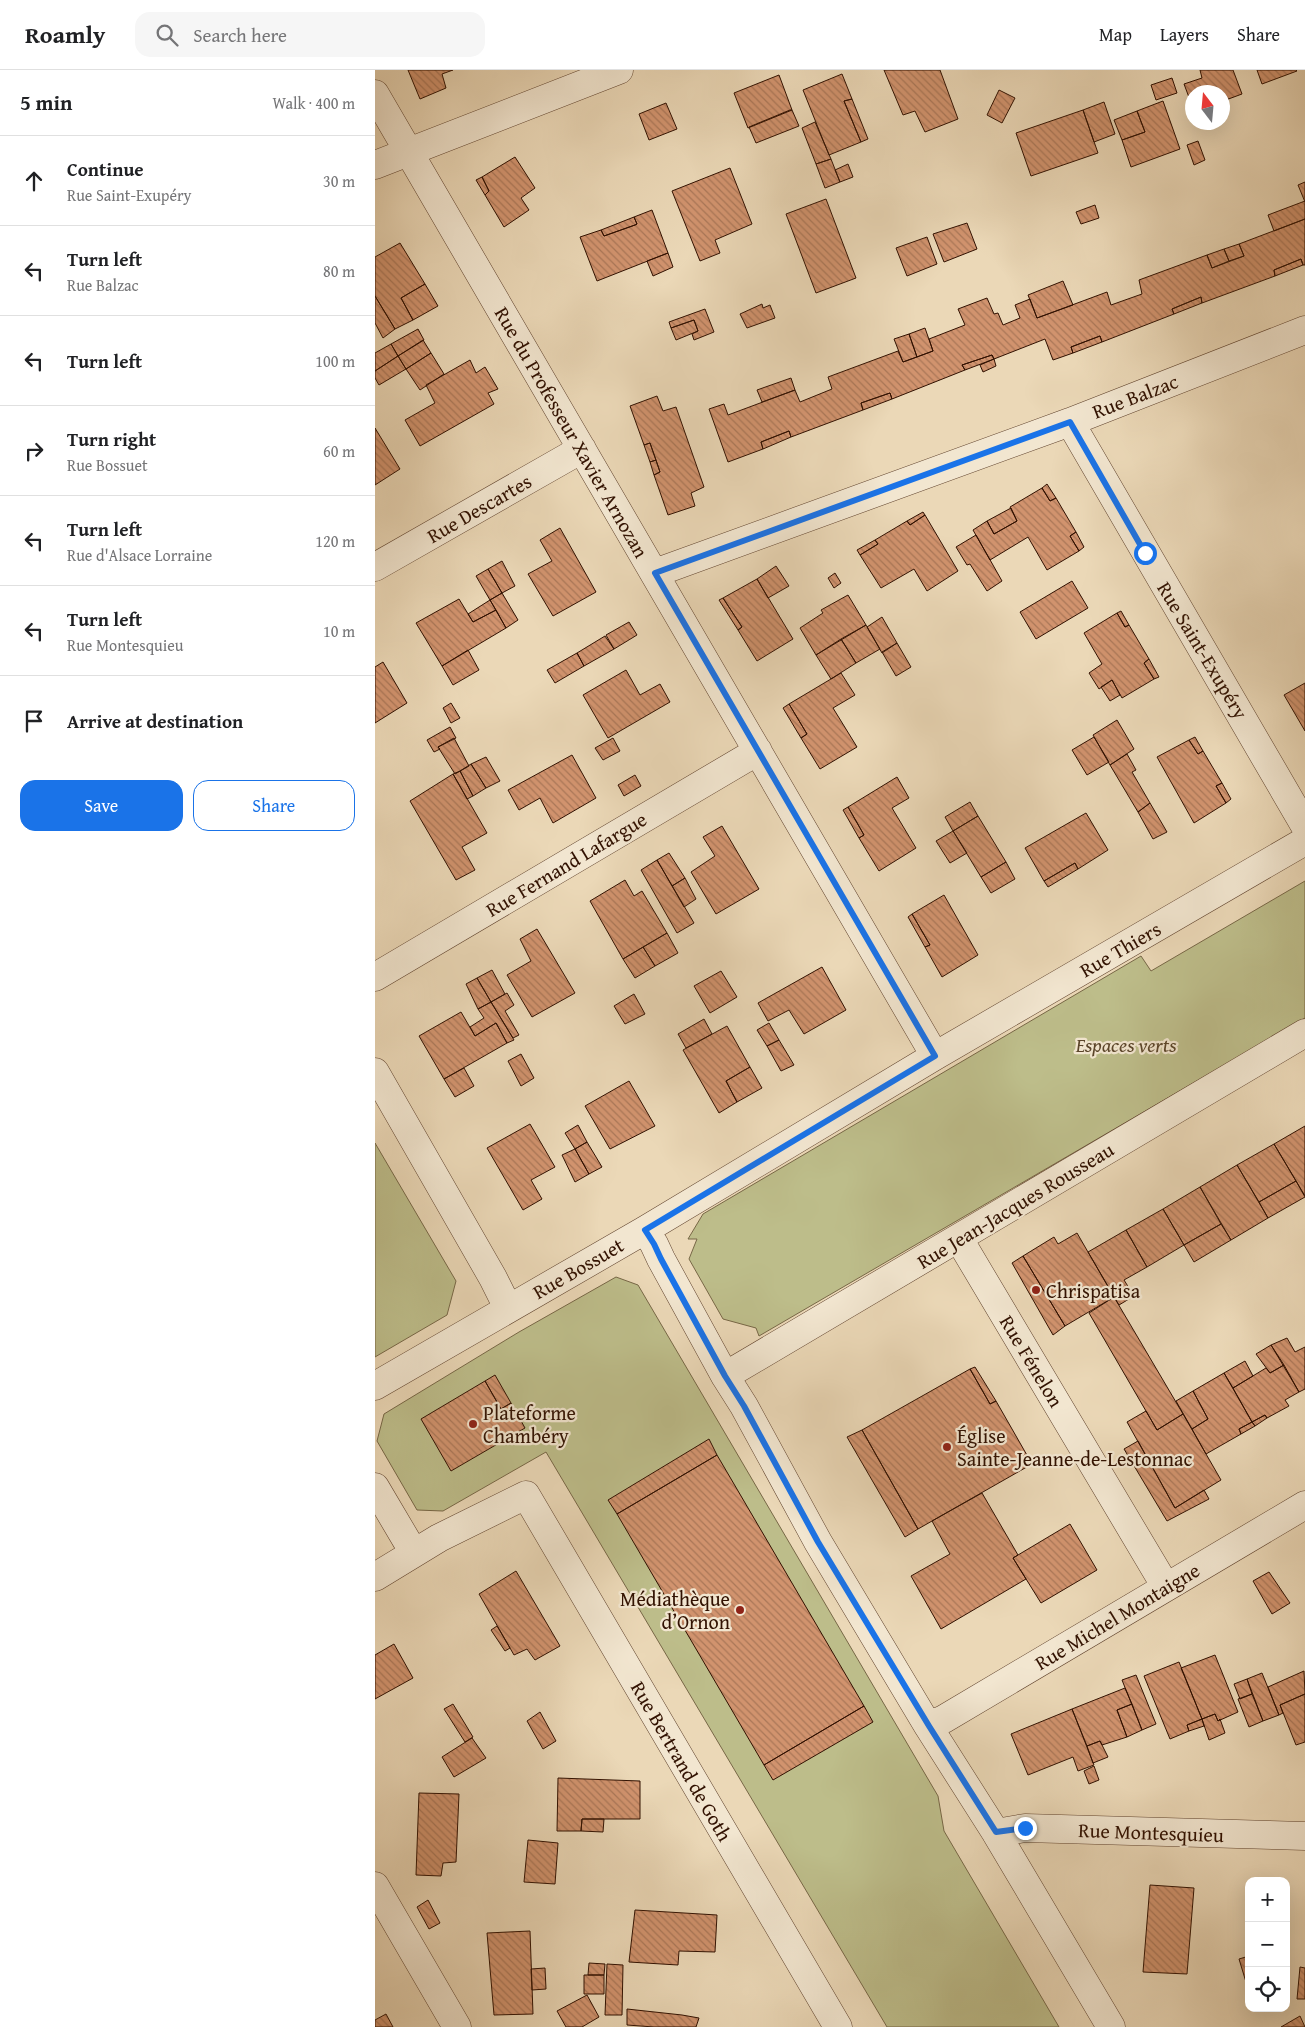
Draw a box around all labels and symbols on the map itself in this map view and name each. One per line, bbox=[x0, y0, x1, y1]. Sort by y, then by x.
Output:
north arrow bbox=[1185, 85, 1230, 130]
street label: Rue du Professeur Xavier Arnozan bbox=[488, 301, 656, 563]
street label: Rue Balzac bbox=[1088, 366, 1182, 426]
street label: Rue Descartes bbox=[421, 466, 537, 550]
route start bbox=[1134, 542, 1157, 565]
street label: Rue Saint-Exupéry bbox=[1150, 576, 1256, 724]
street label: Rue Fernand Lafargue bbox=[480, 804, 652, 924]
street label: Rue Thiers bbox=[1074, 914, 1166, 984]
park label: Espaces verts bbox=[1075, 1030, 1177, 1059]
street label: Rue Jean-Jacques Rousseau bbox=[911, 1135, 1119, 1275]
street label: Rue Bossuet bbox=[527, 1230, 629, 1306]
place label: Chrispatisa bbox=[1046, 1276, 1141, 1305]
marker: Chrispatisa bbox=[1030, 1284, 1042, 1296]
street label: Rue Fénelon bbox=[993, 1309, 1071, 1413]
place label: Plateforme Chambéry bbox=[483, 1398, 576, 1450]
marker: Plateforme Chambéry bbox=[467, 1418, 479, 1430]
place label: Église Sainte-Jeanne-de-Lestonnac bbox=[957, 1421, 1192, 1473]
marker: Église Sainte-Jeanne-de-Lestonnac bbox=[941, 1441, 953, 1453]
street label: Rue Michel Montaigne bbox=[1029, 1555, 1205, 1677]
place label: Médiathèque d’Ornon bbox=[620, 1584, 730, 1636]
marker: Médiathèque d’Ornon bbox=[734, 1604, 746, 1616]
street label: Rue Bertrand de Goth bbox=[624, 1676, 740, 1846]
street label: Rue Montesquieu bbox=[1078, 1815, 1224, 1849]
route end bbox=[1014, 1817, 1037, 1840]

